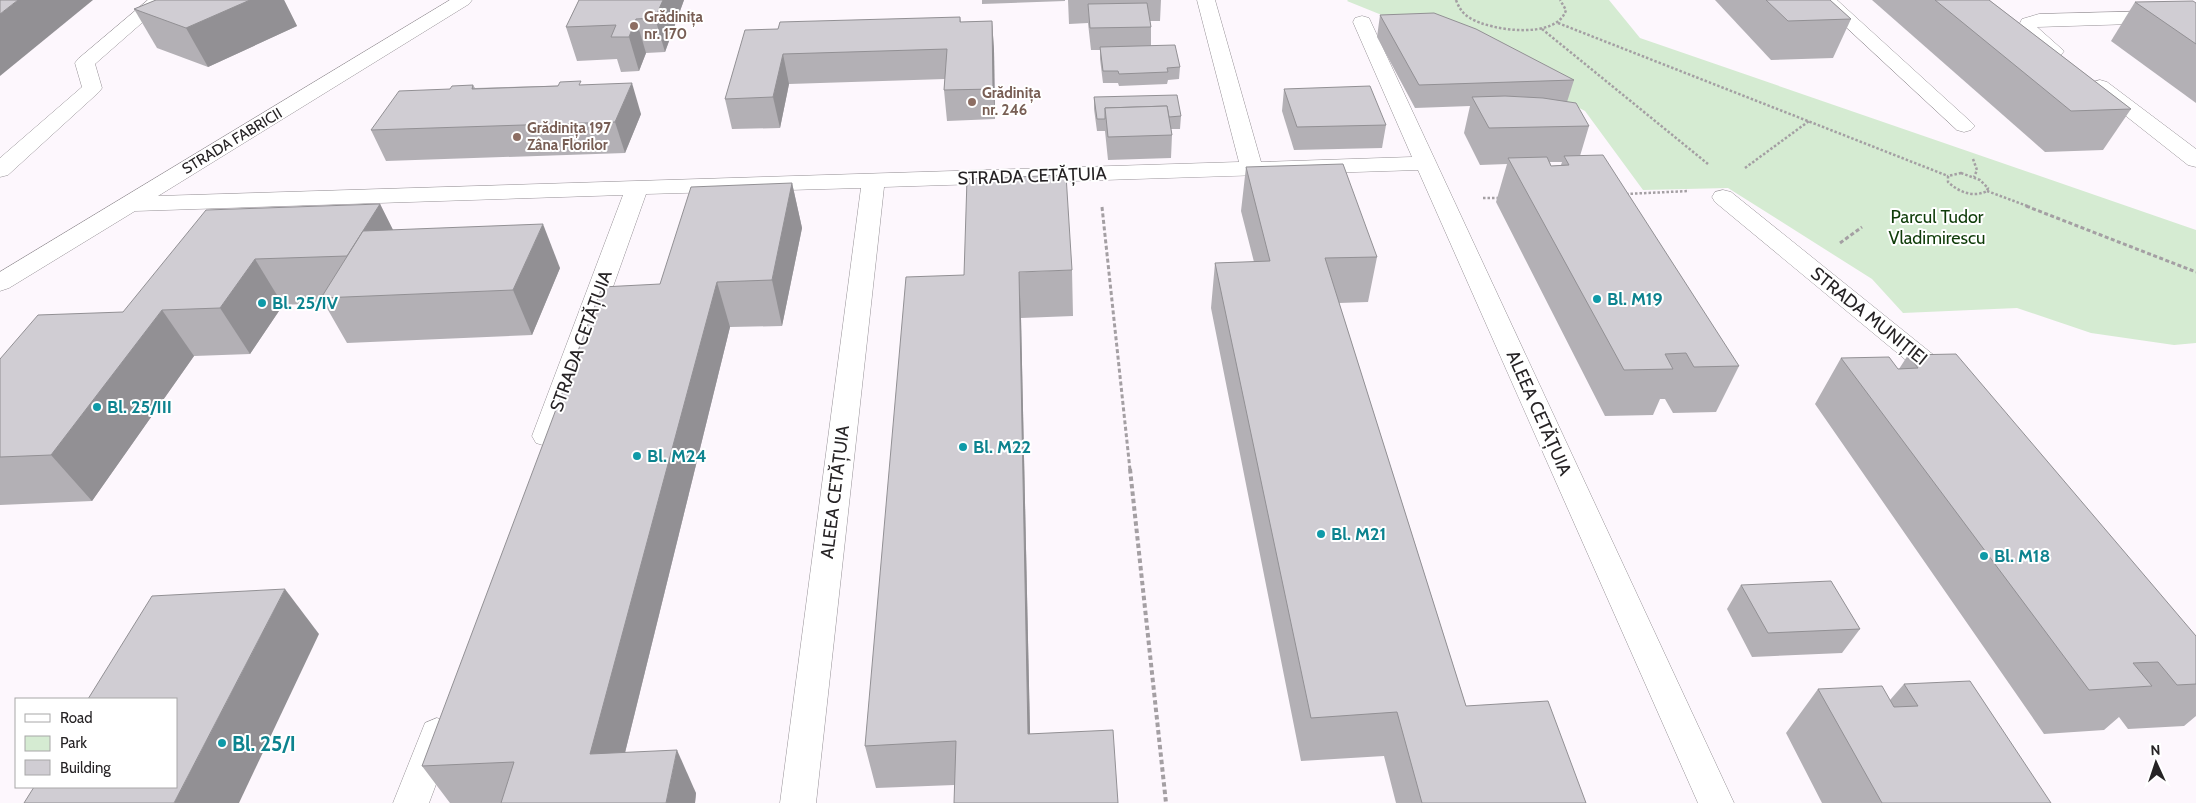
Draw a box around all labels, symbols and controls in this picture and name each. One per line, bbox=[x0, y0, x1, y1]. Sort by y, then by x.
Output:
place label: Grădinița nr. 170 bbox=[644, 8, 703, 43]
marker: Grădinița nr. 170 bbox=[628, 20, 640, 32]
place label: Grădinița nr. 246 bbox=[982, 84, 1041, 119]
marker: Grădinița nr. 246 bbox=[966, 96, 978, 108]
street label: STRADA FABRICII bbox=[179, 104, 285, 178]
place label: Grădinița 197 Zâna Florilor bbox=[527, 119, 611, 154]
marker: Grădinița 197 Zâna Florilor bbox=[511, 131, 523, 143]
street label: STRADA CETĂȚUIA bbox=[957, 162, 1107, 191]
park label: Parcul Tudor Vladimirescu bbox=[1888, 206, 1986, 249]
street label: STRADA MUNIȚIEI bbox=[1806, 262, 1932, 371]
street label: STRADA CETĂȚUIA bbox=[545, 267, 618, 415]
place label: Bl. M19 bbox=[1607, 288, 1663, 310]
place label: Bl. 25/IV bbox=[272, 292, 339, 314]
marker: Bl. M19 bbox=[1591, 293, 1603, 305]
marker: Bl. 25/IV bbox=[256, 297, 268, 309]
street label: ALEEA CETĂȚUIA bbox=[1501, 347, 1576, 479]
place label: Bl. 25/III bbox=[107, 396, 172, 418]
marker: Bl. 25/III bbox=[91, 401, 103, 413]
street label: ALEEA CETĂȚUIA bbox=[816, 424, 855, 560]
place label: Bl. M22 bbox=[973, 436, 1031, 458]
marker: Bl. M22 bbox=[957, 441, 969, 453]
place label: Bl. M24 bbox=[647, 445, 707, 467]
marker: Bl. M24 bbox=[631, 450, 643, 462]
place label: Bl. M21 bbox=[1331, 523, 1386, 545]
marker: Bl. M21 bbox=[1315, 528, 1327, 540]
place label: Bl. M18 bbox=[1994, 545, 2050, 567]
marker: Bl. M18 bbox=[1978, 550, 1990, 562]
legend bbox=[15, 698, 178, 788]
text: Road bbox=[60, 709, 93, 727]
place label: Bl. 25/I bbox=[232, 731, 296, 756]
text: Park bbox=[60, 734, 87, 752]
marker: Bl. 25/I bbox=[216, 737, 228, 749]
north arrow bbox=[2131, 738, 2181, 788]
text: N bbox=[2150, 741, 2161, 759]
text: Building bbox=[60, 759, 111, 777]

